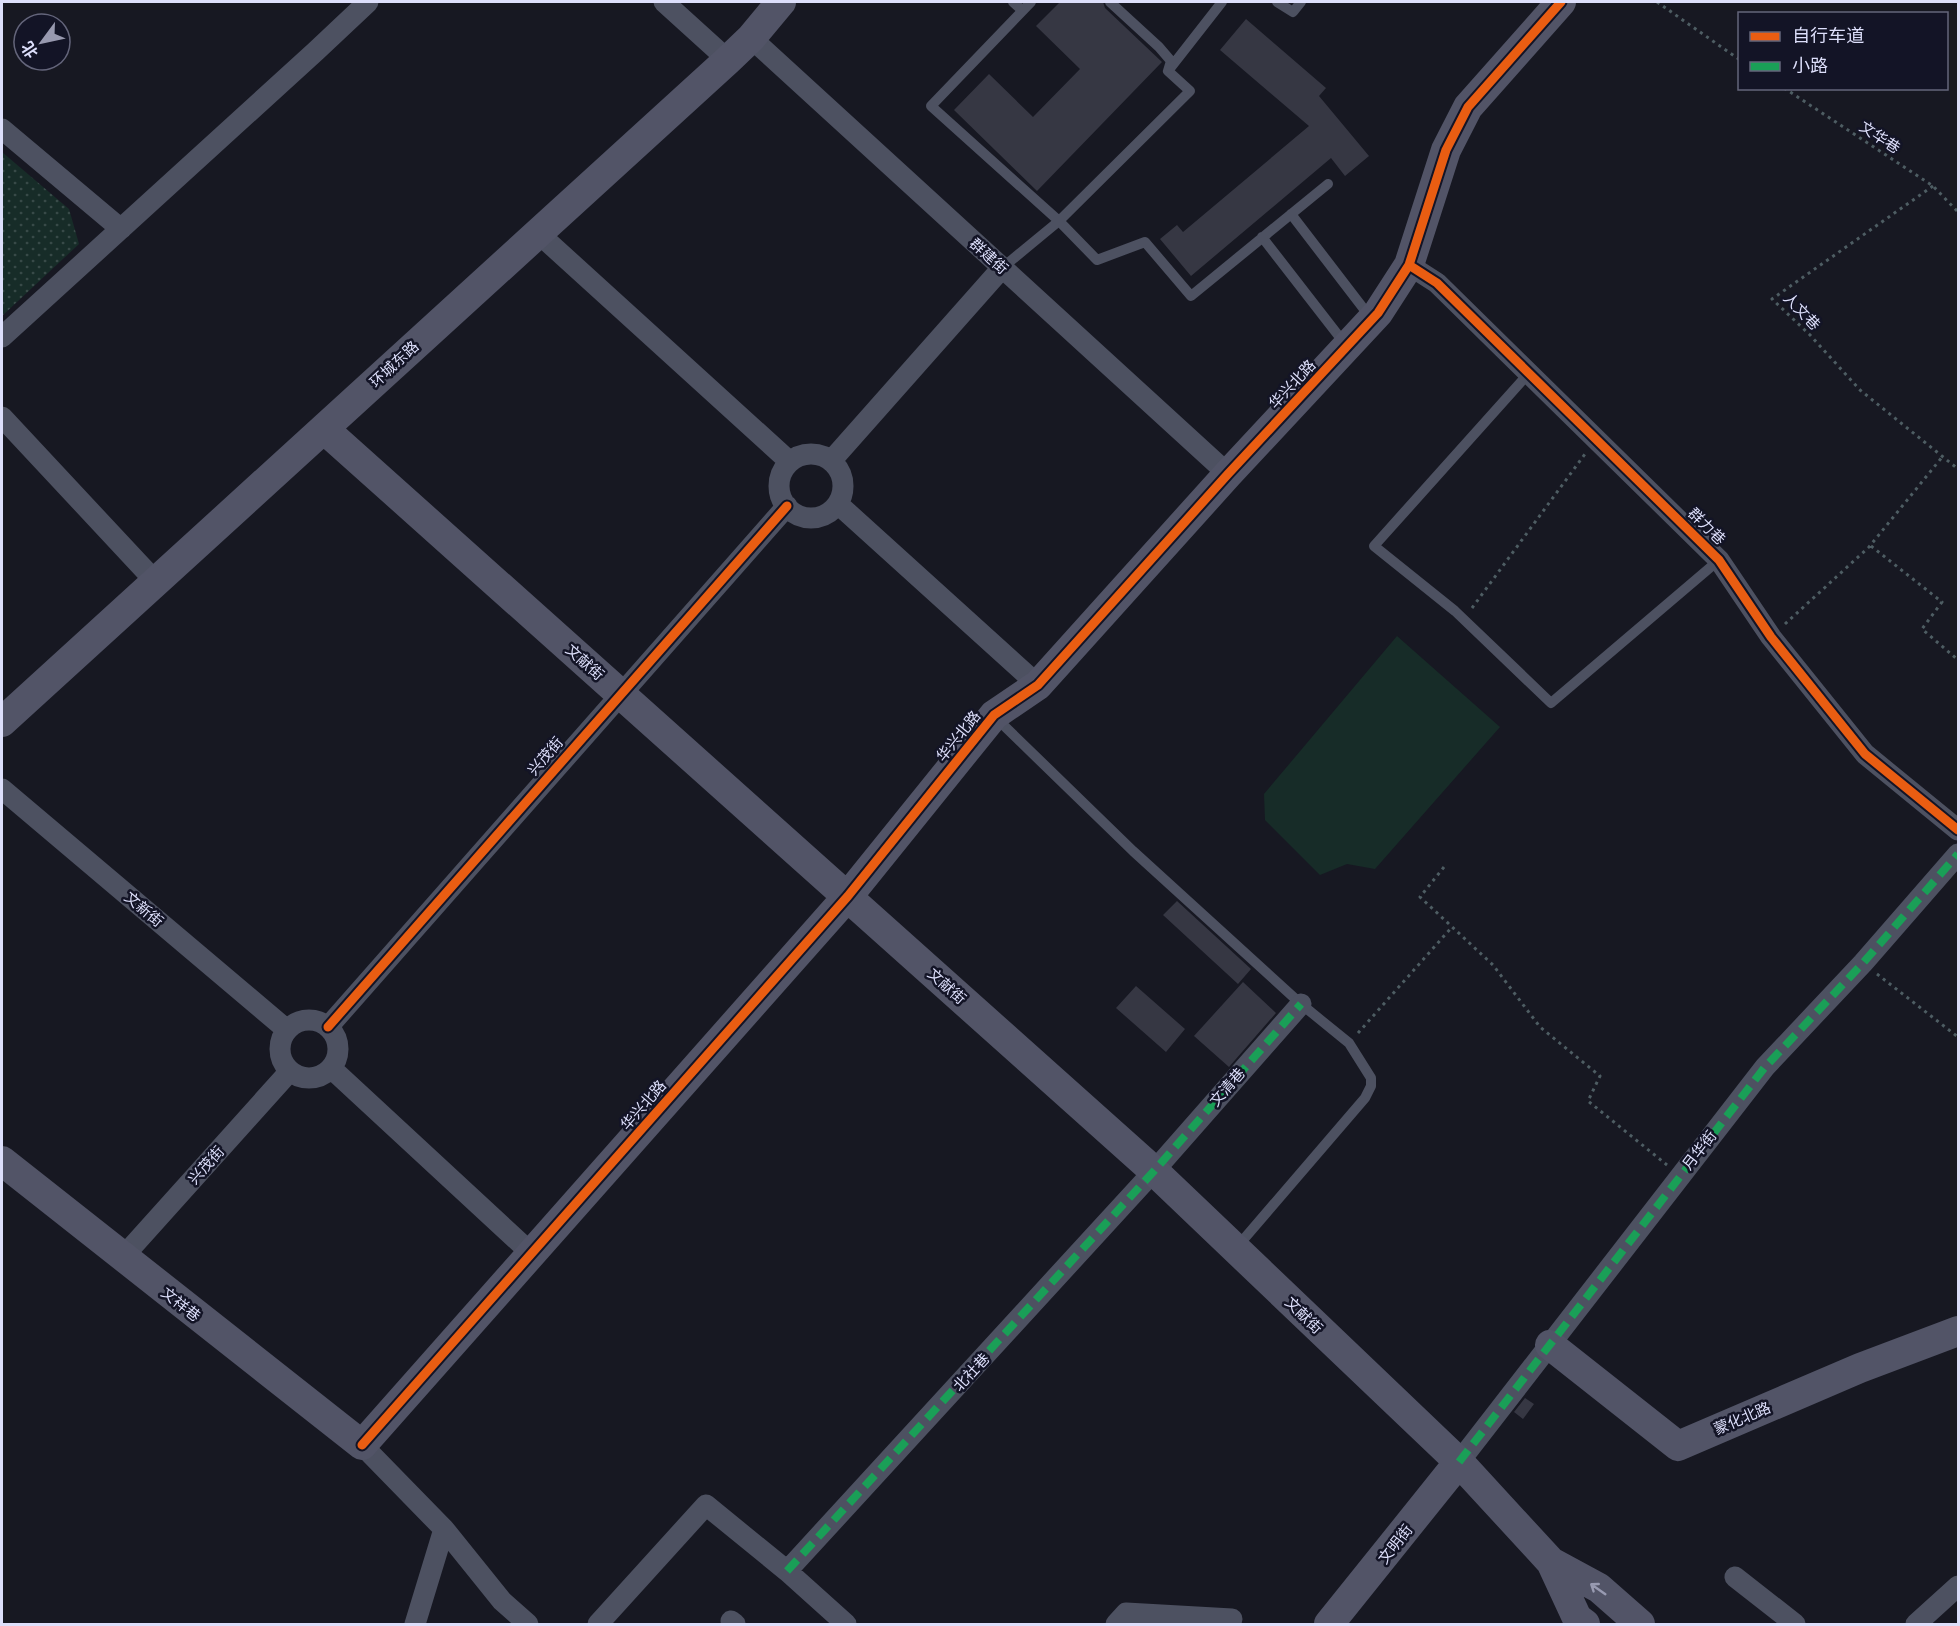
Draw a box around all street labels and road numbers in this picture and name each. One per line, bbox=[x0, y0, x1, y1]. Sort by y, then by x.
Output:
street label: 文华巷 bbox=[1856, 117, 1904, 157]
street label: 群建街 bbox=[966, 234, 1012, 278]
street label: 人文巷 bbox=[1780, 288, 1824, 334]
street label: 环城东路 bbox=[366, 337, 422, 391]
street label: 华兴北路 bbox=[1265, 356, 1319, 412]
street label: 群力巷 bbox=[1684, 504, 1730, 548]
street label: 文献街 bbox=[562, 640, 608, 684]
street label: 华兴北路 bbox=[932, 707, 984, 765]
street label: 兴茂街 bbox=[523, 733, 567, 779]
street label: 文新街 bbox=[121, 887, 167, 931]
street label: 文献街 bbox=[924, 964, 970, 1008]
street label: 文清巷 bbox=[1205, 1064, 1249, 1110]
street label: 华兴北路 bbox=[616, 1076, 670, 1134]
street label: 月华街 bbox=[1678, 1126, 1720, 1174]
street label: 兴茂街 bbox=[184, 1142, 228, 1188]
street label: 文祥巷 bbox=[157, 1283, 205, 1325]
street label: 文献街 bbox=[1281, 1293, 1327, 1337]
street label: 北社巷 bbox=[949, 1349, 993, 1395]
street label: 蒙化北路 bbox=[1711, 1398, 1773, 1438]
street label: 文明街 bbox=[1374, 1520, 1416, 1568]

